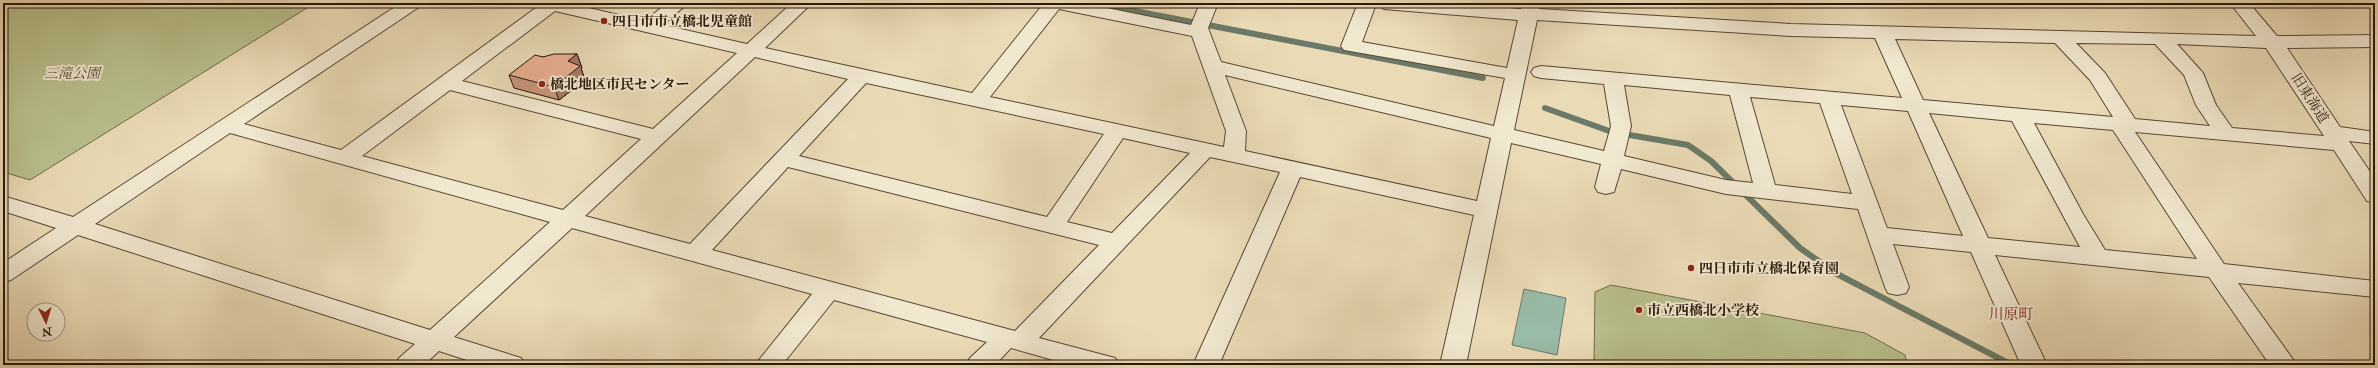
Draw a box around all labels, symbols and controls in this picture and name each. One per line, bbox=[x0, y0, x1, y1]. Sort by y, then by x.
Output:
place label: 四日市市立橋北児童館 bbox=[612, 13, 752, 30]
marker: 四日市市立橋北児童館 bbox=[599, 16, 609, 26]
park label: 三滝公園 bbox=[44, 65, 102, 82]
street label: 旧東海道 bbox=[2288, 70, 2332, 126]
place label: 橋北地区市民センター bbox=[550, 76, 689, 93]
marker: 橋北地区市民センター bbox=[537, 79, 547, 89]
place label: 四日市市立橋北保育園 bbox=[1699, 260, 1839, 277]
marker: 四日市市立橋北保育園 bbox=[1686, 263, 1696, 273]
north arrow bbox=[26, 302, 66, 342]
place label: 市立西橋北小学校 bbox=[1647, 302, 1759, 319]
marker: 市立西橋北小学校 bbox=[1634, 305, 1644, 315]
district label: 川原町 bbox=[1988, 305, 2034, 324]
text: N bbox=[40, 324, 53, 338]

